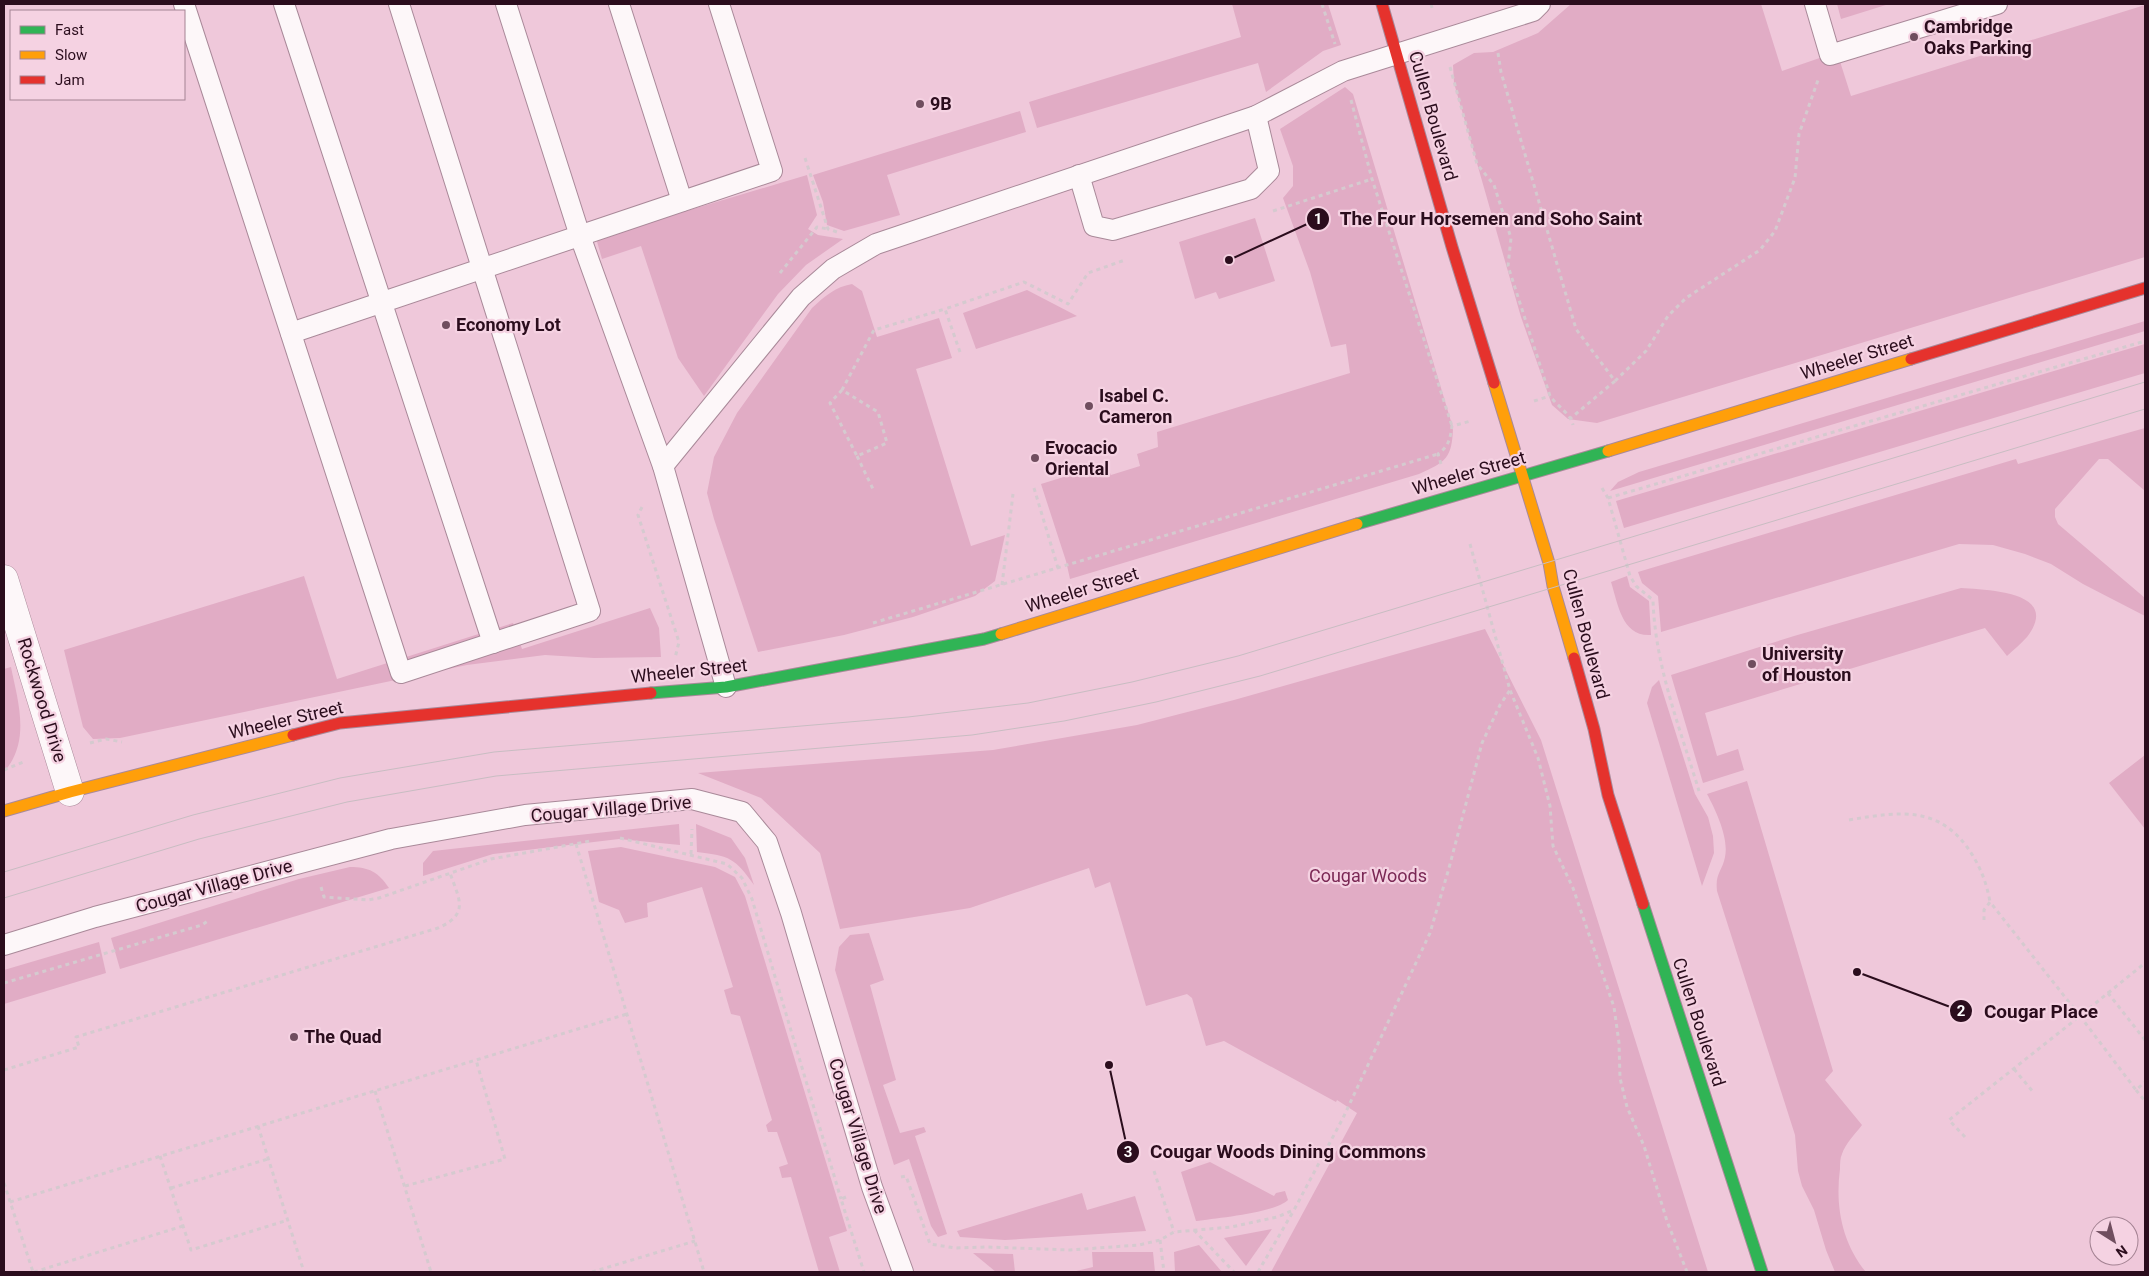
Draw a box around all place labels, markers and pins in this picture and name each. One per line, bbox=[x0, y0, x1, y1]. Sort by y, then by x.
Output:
place label: Cambridge Oaks Parking bbox=[1924, 16, 2032, 58]
marker: Cambridge Oaks Parking bbox=[1908, 31, 1920, 43]
place label: 9B bbox=[930, 93, 952, 114]
marker: 9B bbox=[914, 98, 926, 110]
callout: The Four Horsemen and Soho Saint bbox=[1305, 202, 1653, 236]
place label: Economy Lot bbox=[456, 314, 561, 335]
marker: Economy Lot bbox=[440, 319, 452, 331]
place label: Isabel C. Cameron bbox=[1099, 385, 1172, 427]
marker: Isabel C. Cameron bbox=[1083, 400, 1095, 412]
place label: Evocacio Oriental bbox=[1045, 437, 1117, 479]
marker: Evocacio Oriental bbox=[1029, 452, 1041, 464]
place label: University of Houston bbox=[1762, 643, 1851, 685]
marker: University of Houston bbox=[1746, 658, 1758, 670]
callout: Cougar Place bbox=[1949, 994, 2108, 1028]
place label: The Quad bbox=[304, 1026, 382, 1047]
marker: The Quad bbox=[288, 1031, 300, 1043]
callout: Cougar Woods Dining Commons bbox=[1115, 1135, 1436, 1169]

